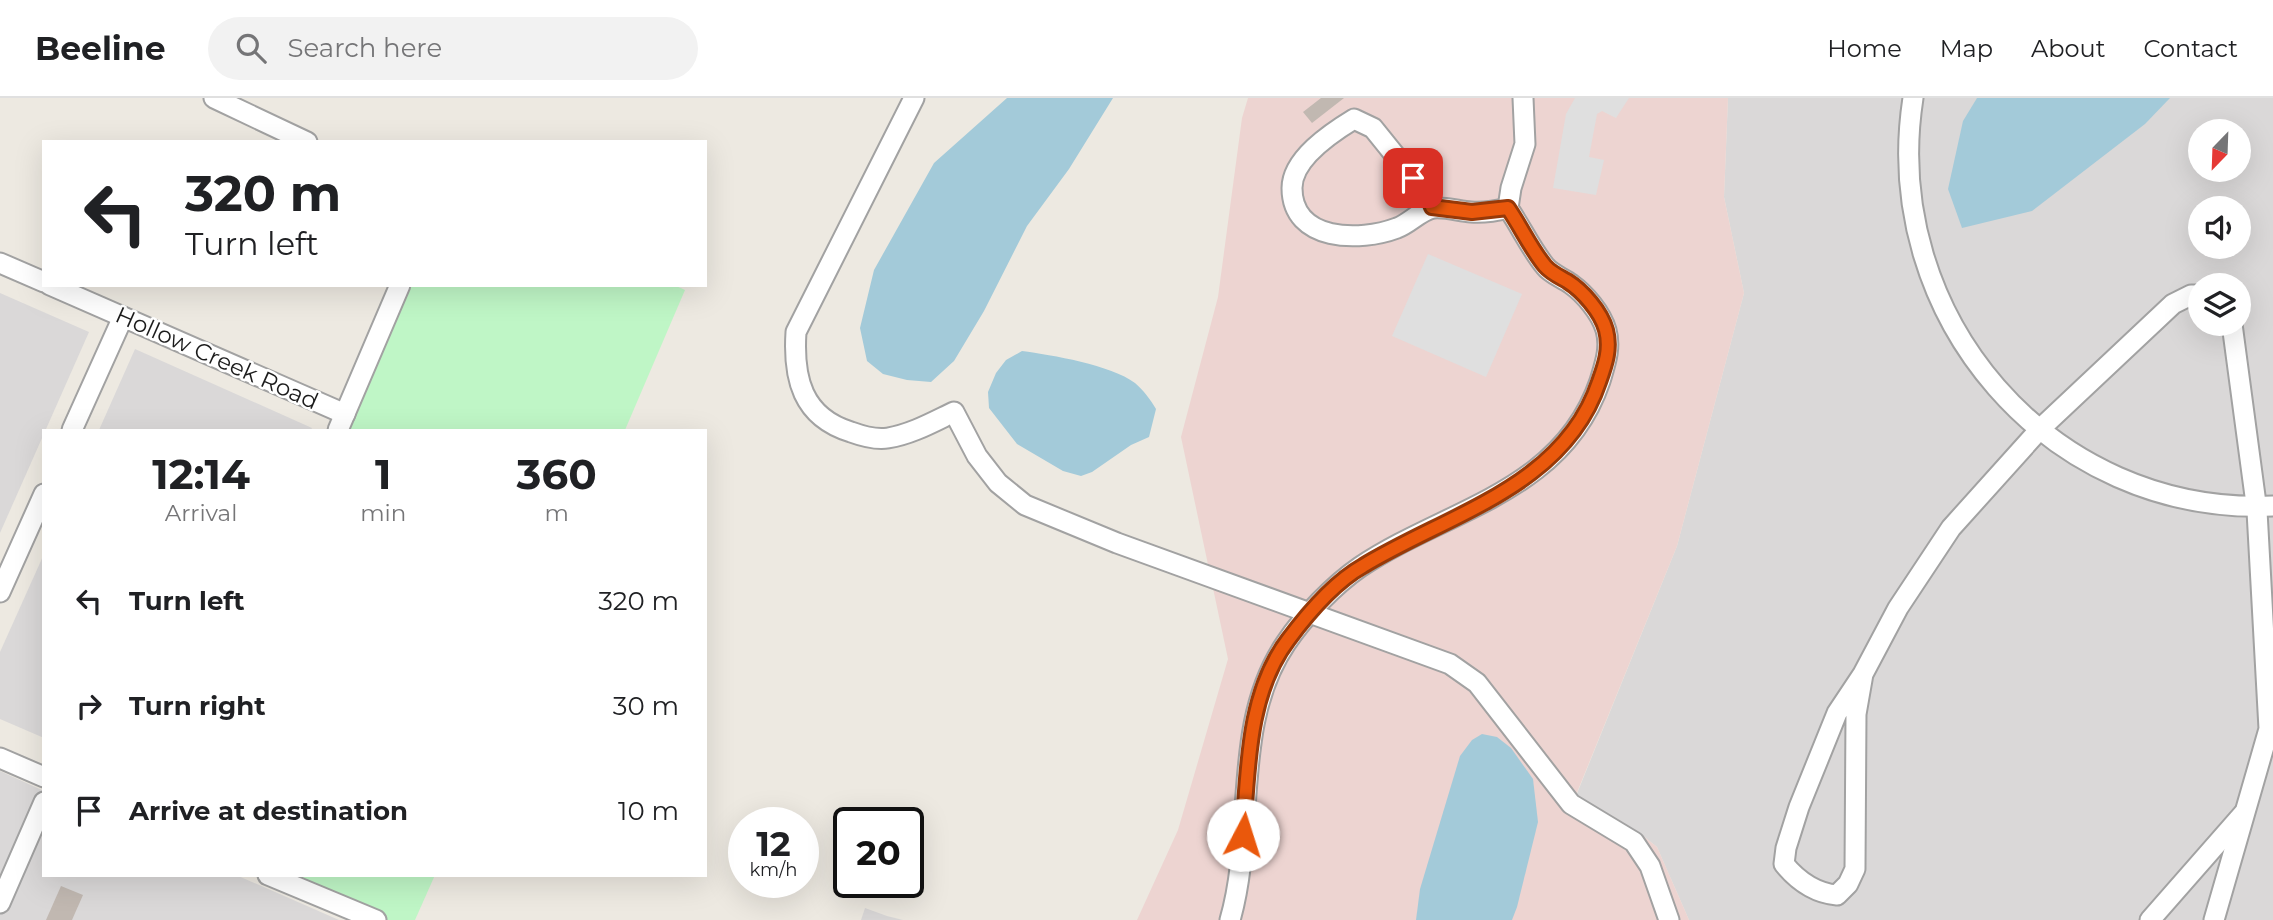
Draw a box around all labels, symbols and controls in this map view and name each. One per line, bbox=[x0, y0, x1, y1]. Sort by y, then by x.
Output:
search box bbox=[208, 17, 698, 80]
text: Beeline bbox=[35, 28, 166, 68]
icon: search bbox=[232, 29, 270, 67]
text: Search here bbox=[288, 32, 442, 64]
text: Home bbox=[1827, 34, 1902, 63]
text: Map bbox=[1940, 34, 1993, 63]
text: About bbox=[2031, 34, 2105, 63]
text: Contact bbox=[2143, 34, 2238, 63]
north arrow bbox=[2188, 119, 2250, 182]
map controls bbox=[2188, 119, 2251, 336]
pin bbox=[1383, 148, 1443, 208]
icon: arrive bbox=[1394, 159, 1432, 197]
text: 320 m bbox=[185, 164, 341, 223]
icon: left bbox=[70, 168, 161, 259]
button: sound bbox=[2188, 196, 2251, 259]
text: Turn left bbox=[185, 224, 319, 263]
button: layers bbox=[2188, 273, 2251, 336]
street label: Hollow Creek Road bbox=[111, 301, 323, 415]
text: 12:14 bbox=[152, 448, 250, 500]
text: 1 bbox=[375, 448, 391, 500]
text: 360 bbox=[517, 448, 597, 500]
text: Arrival bbox=[165, 499, 237, 527]
text: min bbox=[360, 499, 406, 527]
text: m bbox=[544, 499, 569, 527]
icon: left bbox=[70, 582, 108, 620]
text: Turn left bbox=[129, 585, 245, 617]
text: 320 m bbox=[598, 585, 679, 617]
icon: right bbox=[70, 687, 108, 725]
text: Turn right bbox=[129, 690, 265, 722]
text: 30 m bbox=[613, 690, 679, 722]
icon: arrive bbox=[70, 792, 108, 830]
text: Arrive at destination bbox=[129, 795, 408, 827]
text: 10 m bbox=[618, 795, 679, 827]
position arrow bbox=[1206, 798, 1280, 872]
speed limit sign: 20 bbox=[833, 807, 924, 898]
text: 12 bbox=[756, 822, 791, 865]
text: km/h bbox=[749, 859, 798, 881]

